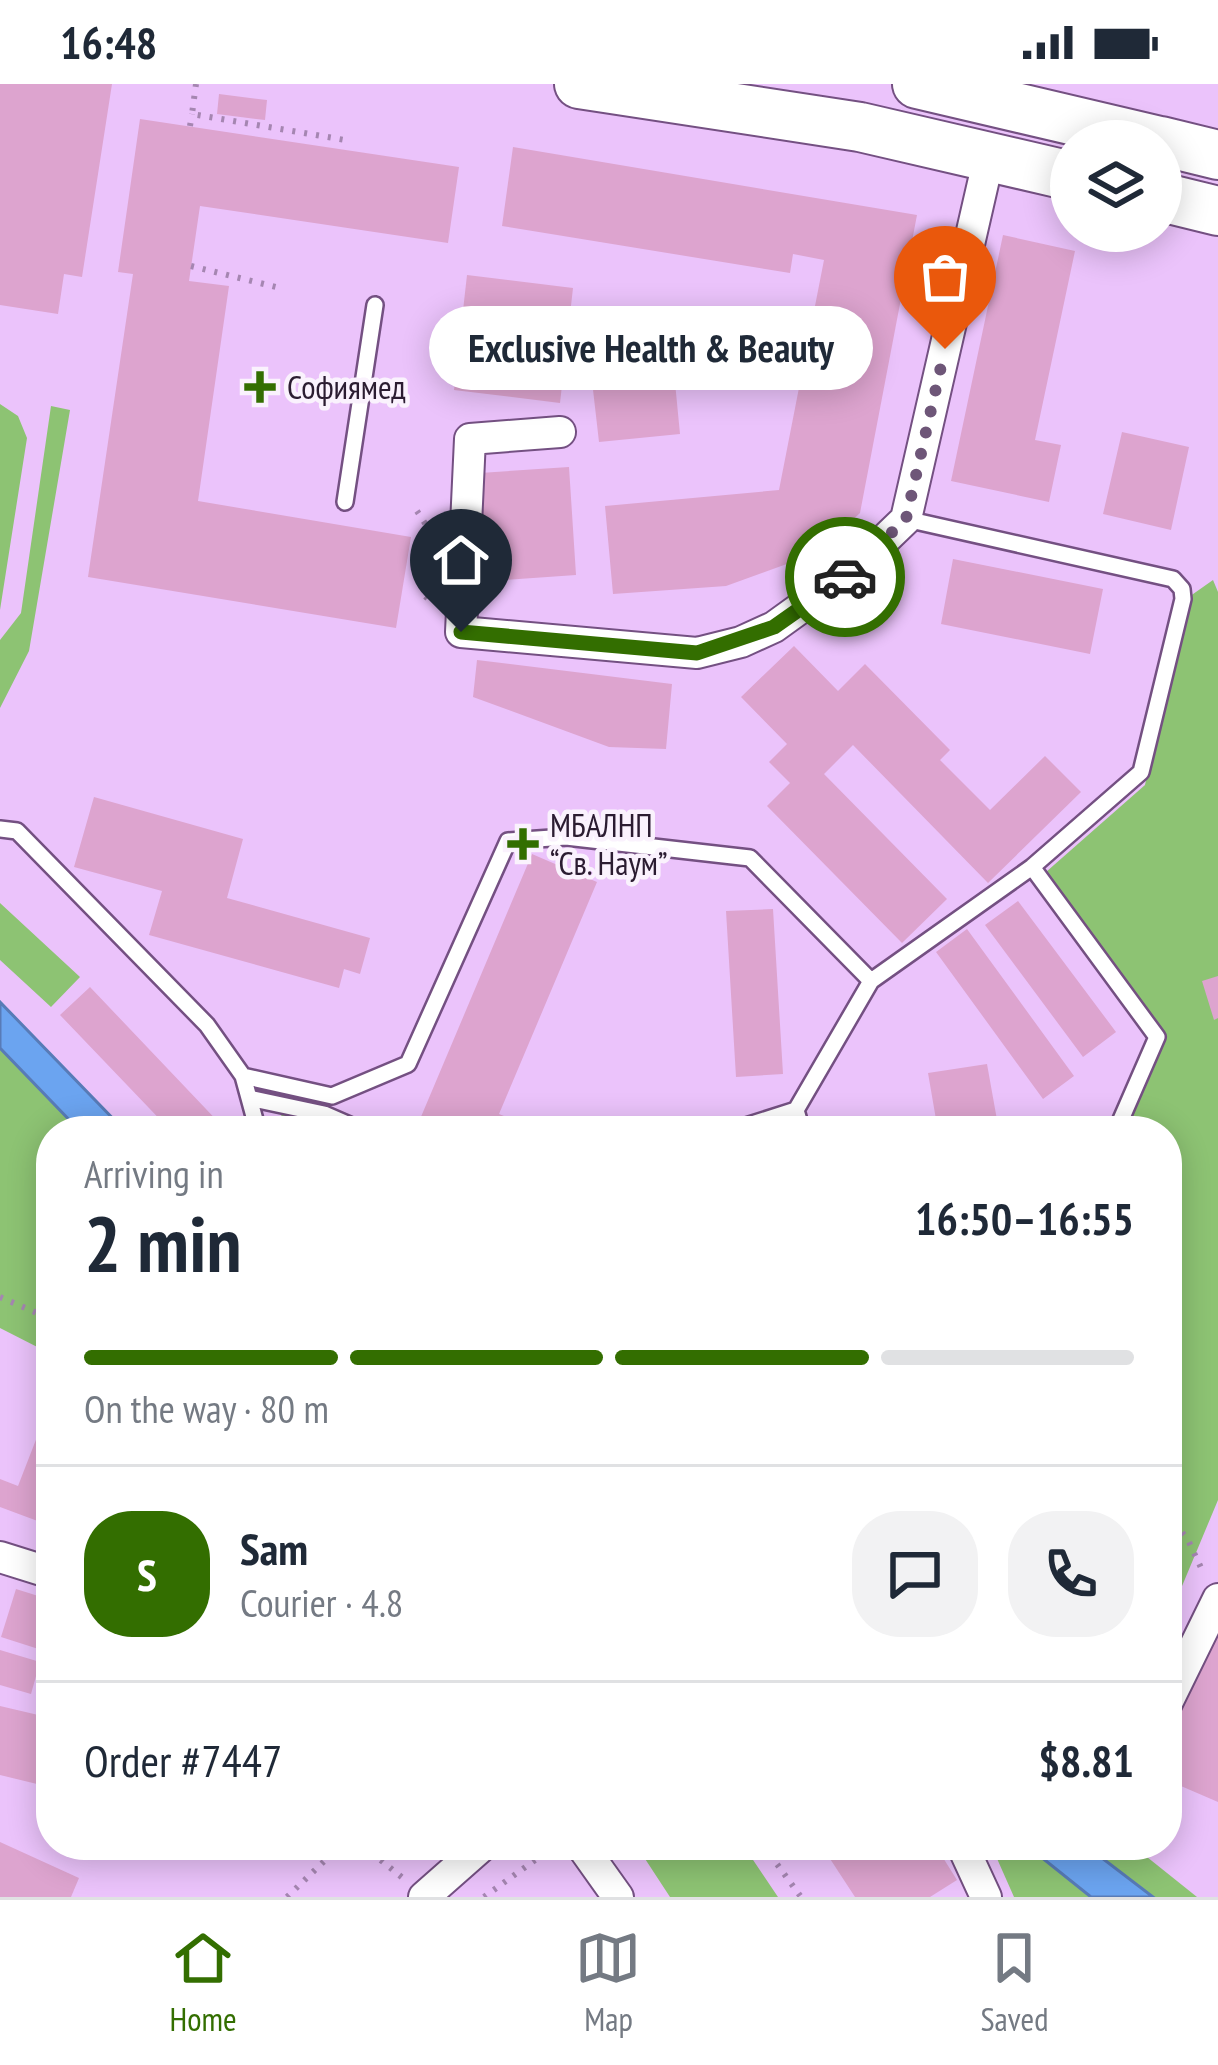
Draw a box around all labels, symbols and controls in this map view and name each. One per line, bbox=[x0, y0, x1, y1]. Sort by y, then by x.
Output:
text: 16:48 bbox=[60, 13, 157, 71]
map controls bbox=[1050, 120, 1182, 252]
button: layers bbox=[1050, 120, 1182, 252]
pin bbox=[894, 226, 996, 349]
icon: bag bbox=[912, 244, 978, 310]
callout: Exclusive Health & Beauty bbox=[429, 307, 873, 391]
text: Exclusive Health & Beauty bbox=[468, 322, 834, 373]
place label: Софиямед bbox=[287, 365, 406, 408]
marker: Софиямед bbox=[244, 371, 276, 403]
pin bbox=[410, 509, 512, 632]
courier bbox=[785, 517, 905, 637]
icon: home bbox=[428, 527, 494, 593]
icon: car bbox=[812, 544, 878, 610]
place label: MБАЛНП “Св. Наум” bbox=[550, 803, 668, 884]
marker: MБАЛНП “Св. Наум” bbox=[507, 828, 539, 860]
text: Arriving in bbox=[84, 1148, 224, 1199]
text: 16:50–16:55 bbox=[915, 1189, 1134, 1247]
text: 2 min bbox=[84, 1193, 242, 1294]
text: On the way · 80 m bbox=[84, 1383, 329, 1434]
button: chat bbox=[852, 1511, 978, 1637]
button: phone bbox=[1008, 1511, 1134, 1637]
text: Sam bbox=[240, 1519, 308, 1577]
text: S bbox=[137, 1545, 157, 1603]
text: Courier · 4.8 bbox=[240, 1577, 403, 1628]
text: Order #7447 bbox=[84, 1731, 282, 1789]
text: $8.81 bbox=[1038, 1731, 1134, 1789]
tab: Home bbox=[169, 1925, 237, 2040]
tab: Map bbox=[575, 1925, 641, 2040]
tab: Saved bbox=[980, 1925, 1048, 2040]

